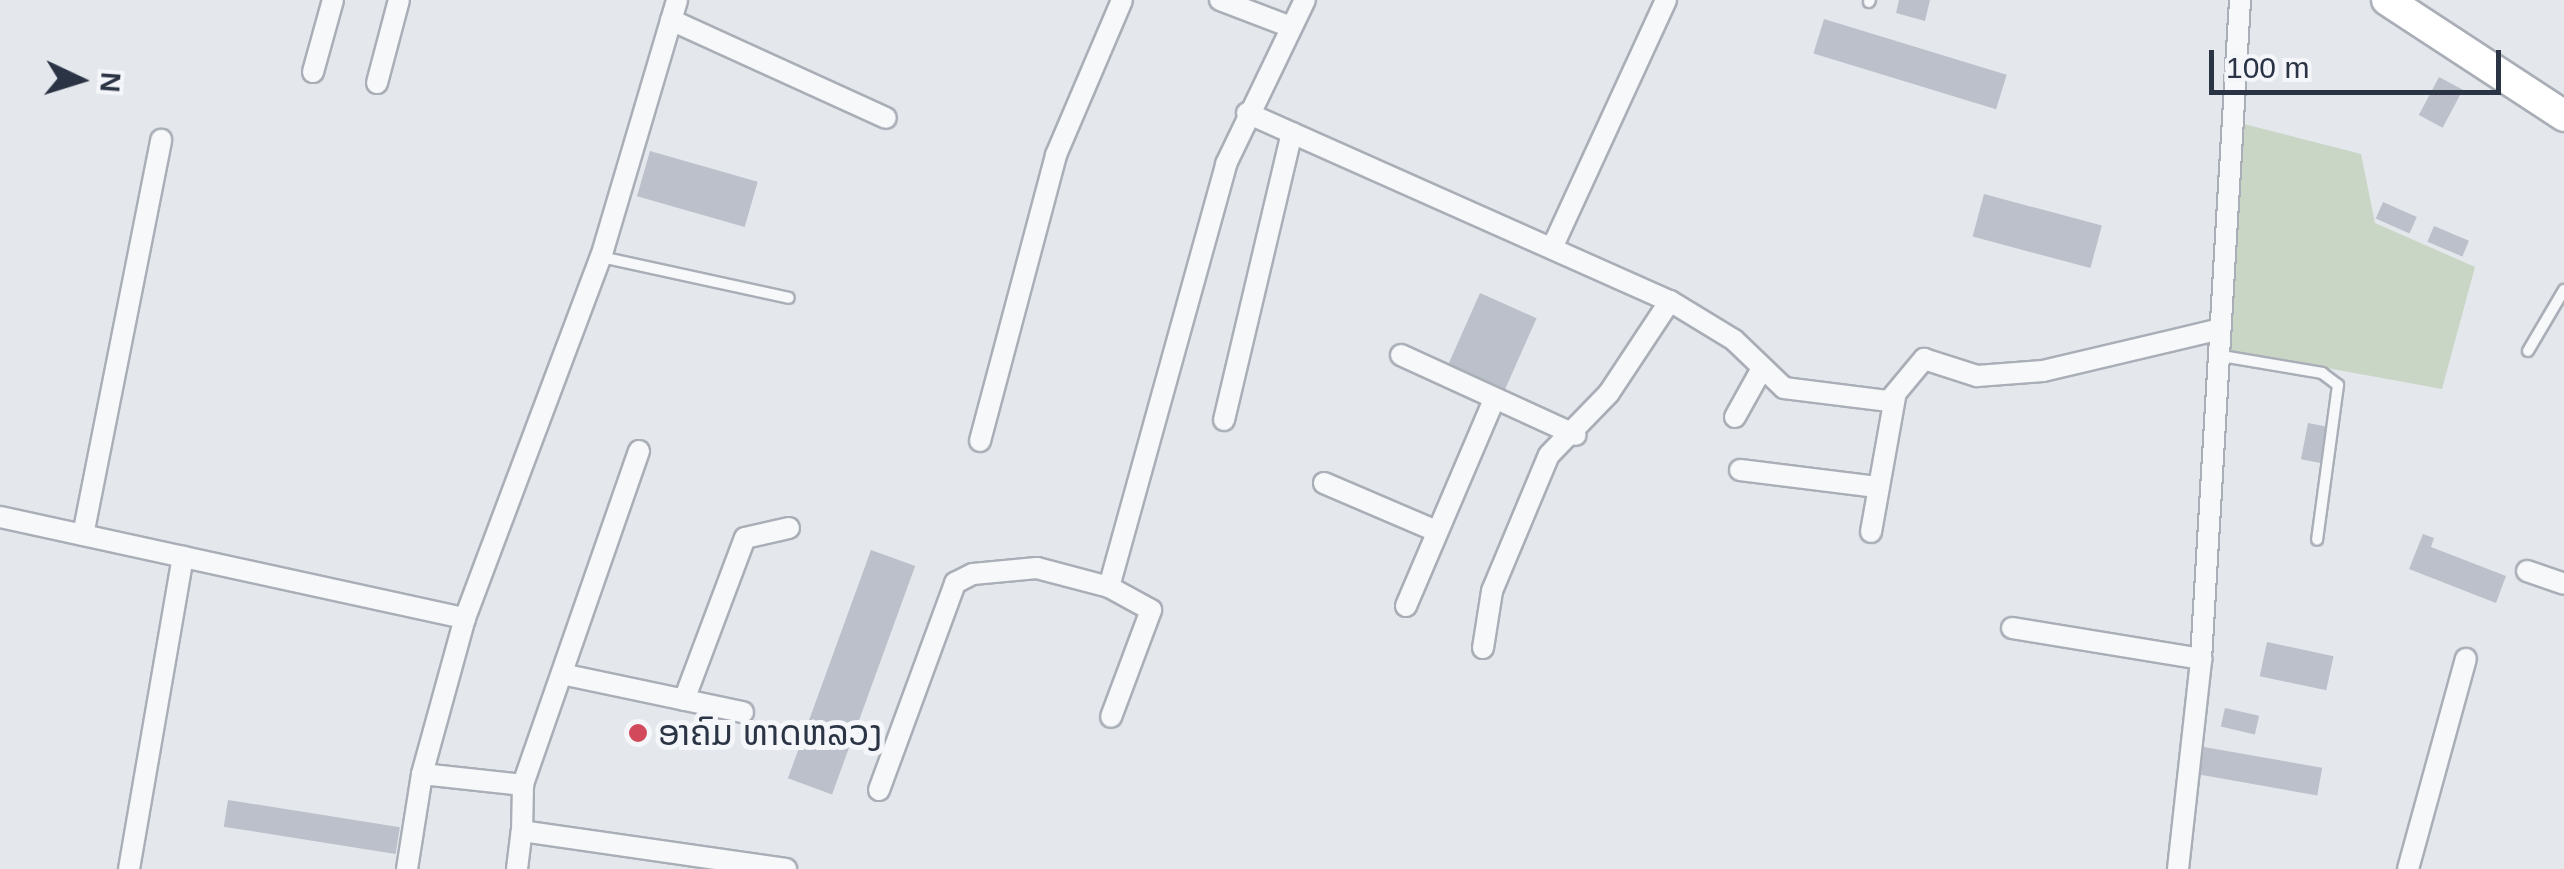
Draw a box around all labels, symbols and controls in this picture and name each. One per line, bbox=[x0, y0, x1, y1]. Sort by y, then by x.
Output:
north arrow bbox=[30, 30, 130, 130]
scale bar bbox=[2214, 30, 2506, 92]
text: 100 m bbox=[2226, 51, 2309, 84]
text: N bbox=[94, 71, 127, 93]
place label: ອາຄົມ ທາດຫລວງ bbox=[658, 712, 882, 754]
marker: ອາຄົມ ທາດຫລວງ bbox=[627, 722, 649, 744]

